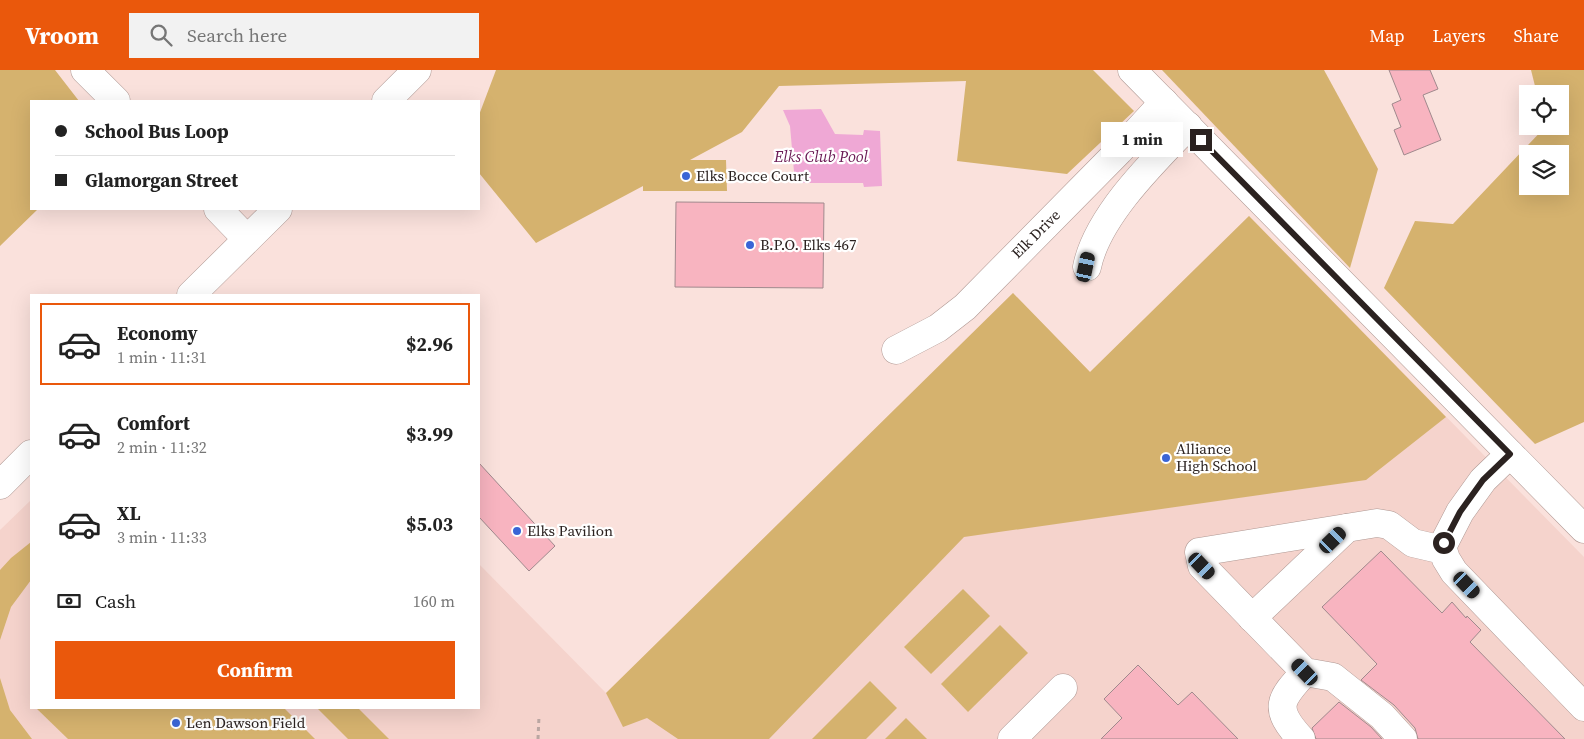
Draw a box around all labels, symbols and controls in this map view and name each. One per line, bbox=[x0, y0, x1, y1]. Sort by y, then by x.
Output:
search box bbox=[129, 13, 479, 58]
text: Vroom bbox=[25, 19, 99, 52]
icon: search bbox=[147, 21, 175, 49]
text: Search here bbox=[187, 22, 287, 48]
text: Map bbox=[1369, 23, 1404, 48]
text: Layers bbox=[1432, 23, 1485, 48]
text: Share bbox=[1513, 23, 1559, 48]
map controls bbox=[1519, 85, 1569, 195]
button: locate bbox=[1519, 85, 1569, 135]
text: School Bus Loop bbox=[85, 118, 229, 144]
callout: 1 min bbox=[1101, 122, 1184, 158]
text: 1 min bbox=[1121, 128, 1163, 150]
route end bbox=[1190, 129, 1212, 151]
water label: Elks Club Pool bbox=[773, 145, 868, 167]
button: layers bbox=[1519, 145, 1569, 195]
place label: Elks Bocce Court bbox=[696, 165, 809, 186]
text: Glamorgan Street bbox=[85, 167, 238, 193]
marker: Elks Bocce Court bbox=[680, 170, 692, 182]
street label: Elk Drive bbox=[1007, 204, 1065, 263]
place label: B.P.O. Elks 467 bbox=[760, 234, 857, 255]
marker: B.P.O. Elks 467 bbox=[744, 239, 756, 251]
car bbox=[1075, 251, 1096, 283]
text: Economy bbox=[117, 320, 198, 346]
icon: car bbox=[57, 322, 102, 367]
text: $2.96 bbox=[406, 331, 453, 357]
text: 1 min · 11:31 bbox=[117, 346, 207, 368]
text: Comfort bbox=[117, 410, 190, 436]
icon: car bbox=[57, 412, 102, 457]
text: $3.99 bbox=[406, 421, 453, 447]
text: 2 min · 11:32 bbox=[117, 436, 207, 458]
place label: Alliance High School bbox=[1176, 438, 1258, 476]
marker: Alliance High School bbox=[1160, 452, 1172, 464]
text: XL bbox=[117, 500, 140, 526]
icon: car bbox=[57, 502, 102, 547]
text: $5.03 bbox=[406, 511, 453, 537]
place label: Elks Pavilion bbox=[527, 520, 613, 541]
car bbox=[1317, 524, 1349, 556]
marker: Elks Pavilion bbox=[511, 525, 523, 537]
text: 3 min · 11:33 bbox=[117, 526, 207, 548]
route start bbox=[1433, 532, 1455, 554]
car bbox=[1186, 550, 1217, 582]
car bbox=[1451, 569, 1482, 601]
icon: cash bbox=[55, 587, 83, 615]
text: Cash bbox=[95, 588, 136, 614]
text: 160 m bbox=[413, 590, 455, 612]
button: Confirm bbox=[55, 641, 455, 699]
car bbox=[1289, 656, 1320, 688]
place label: Len Dawson Field bbox=[186, 712, 306, 733]
marker: Len Dawson Field bbox=[170, 717, 182, 729]

